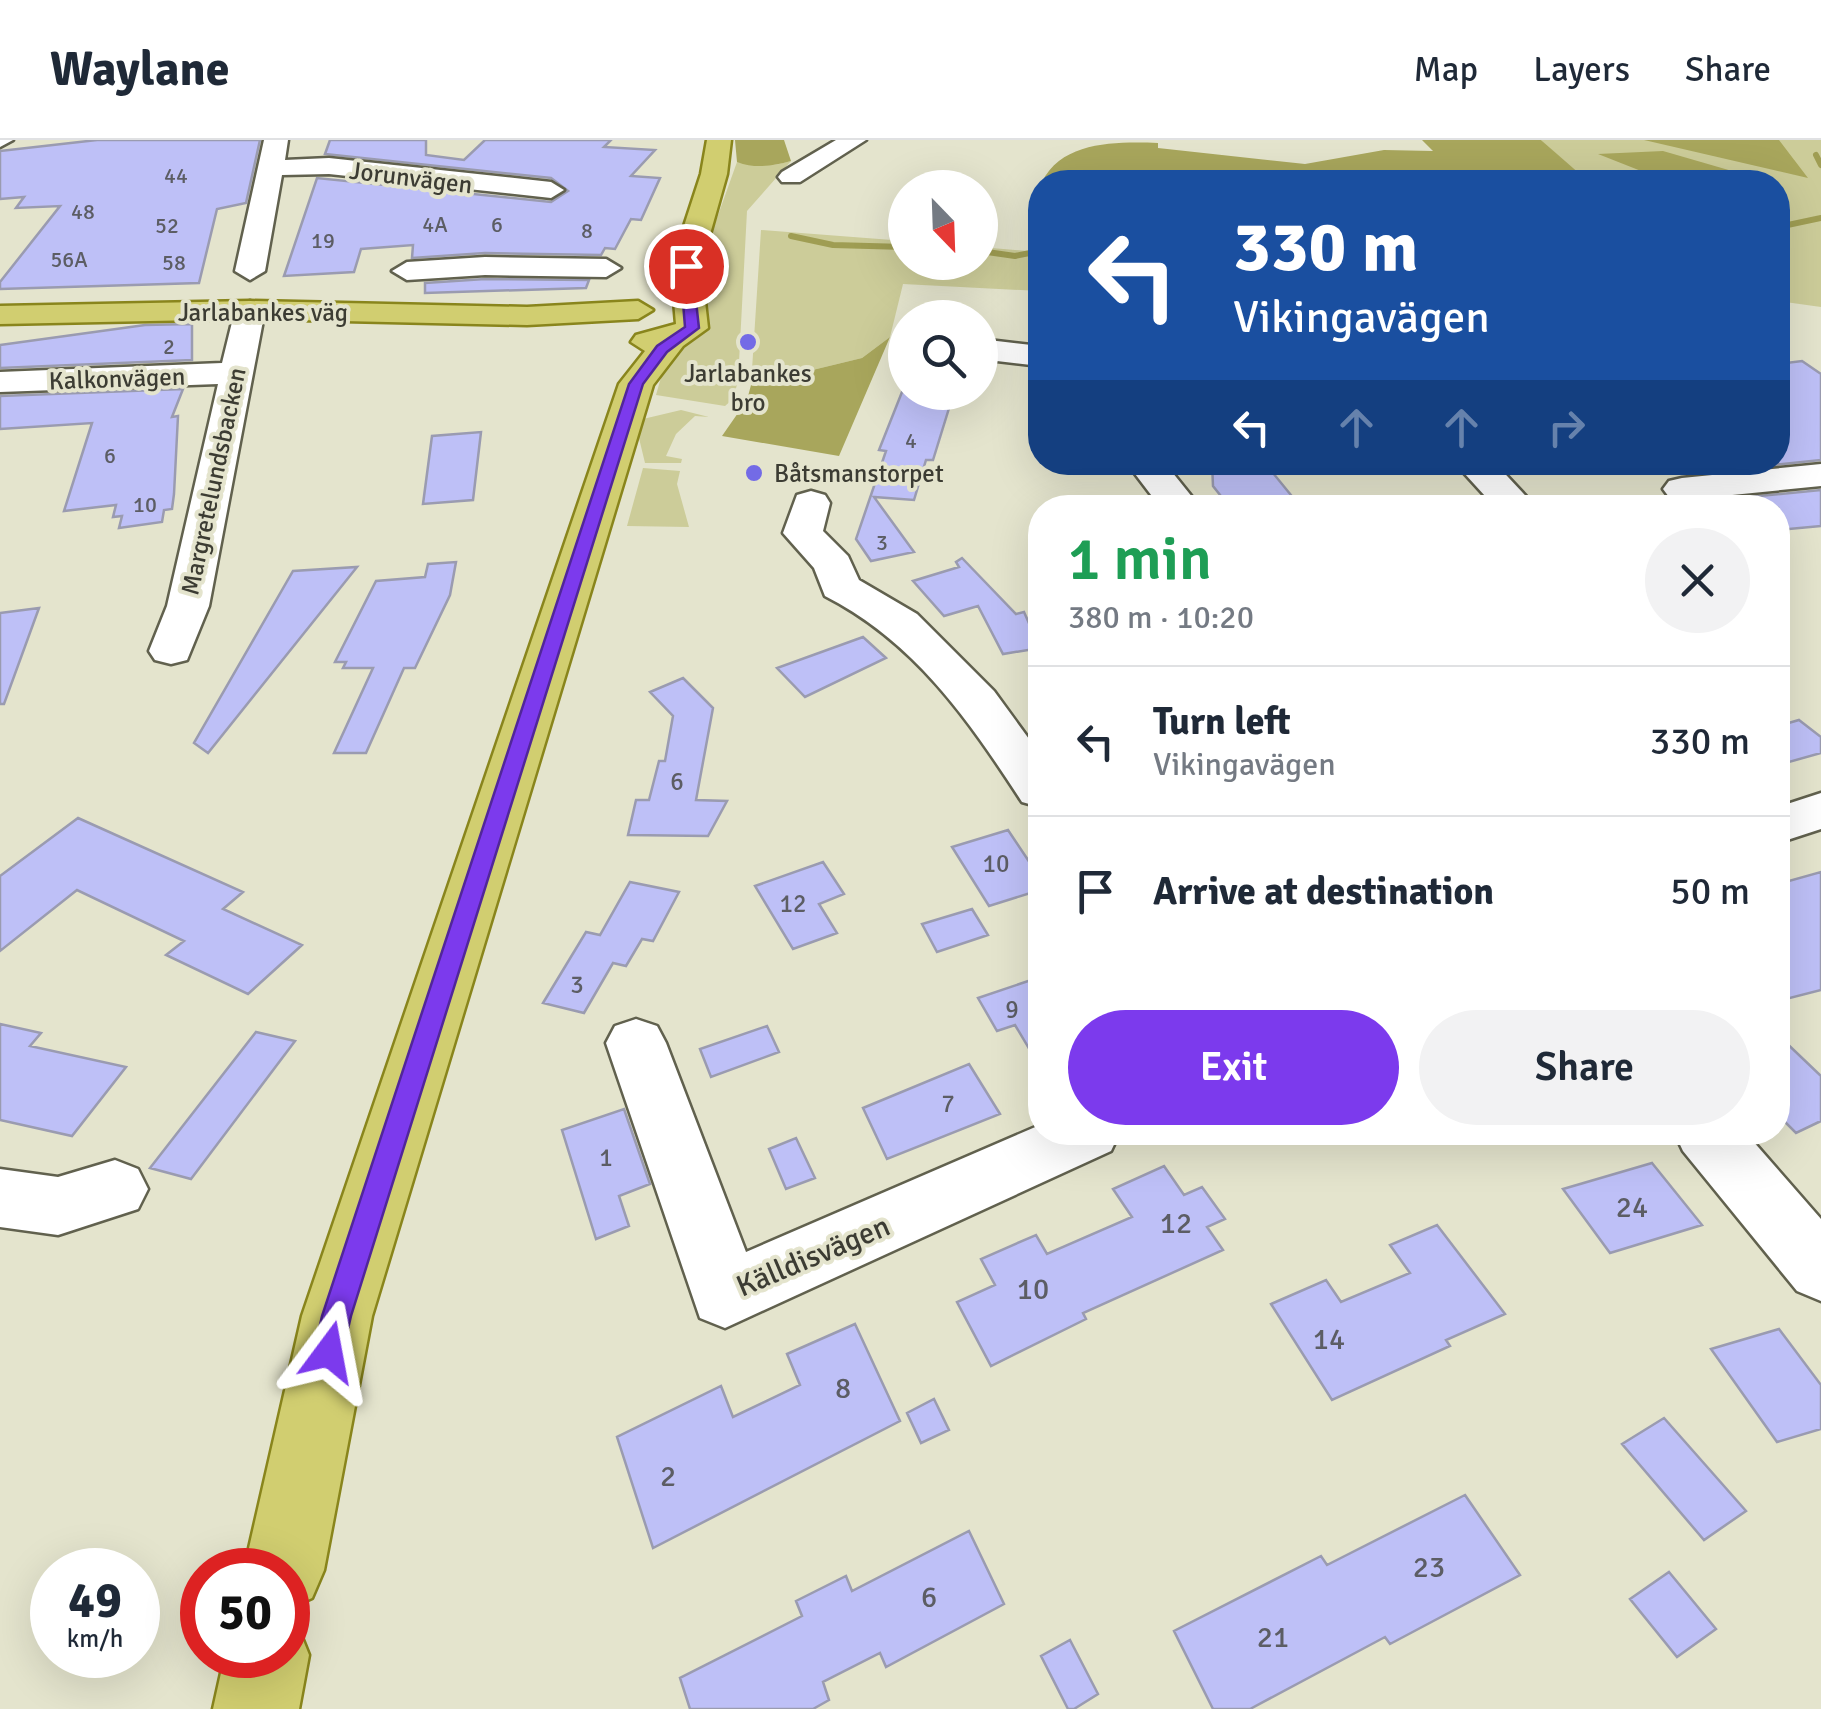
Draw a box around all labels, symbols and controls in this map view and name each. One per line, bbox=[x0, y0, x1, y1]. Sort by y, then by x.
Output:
text: Waylane bbox=[50, 40, 230, 99]
text: Map bbox=[1414, 48, 1478, 91]
text: Layers bbox=[1533, 48, 1630, 91]
text: Share bbox=[1685, 48, 1771, 91]
street label: Jorunvägen bbox=[348, 155, 474, 200]
house number: 44 bbox=[164, 162, 188, 189]
north arrow bbox=[888, 170, 998, 280]
map controls bbox=[888, 170, 998, 410]
house number: 48 bbox=[71, 198, 95, 225]
text: 330 m bbox=[1233, 204, 1418, 290]
icon: left bbox=[1068, 210, 1198, 340]
house number: 4A bbox=[422, 211, 448, 238]
house number: 6 bbox=[491, 211, 503, 238]
house number: 52 bbox=[155, 212, 179, 239]
house number: 8 bbox=[581, 217, 593, 244]
pin bbox=[644, 224, 729, 309]
house number: 19 bbox=[311, 227, 335, 254]
icon: arrive bbox=[659, 239, 714, 294]
house number: 56A bbox=[50, 246, 88, 273]
house number: 58 bbox=[162, 249, 186, 276]
text: Vikingavägen bbox=[1233, 290, 1490, 345]
street label: Jarlabankes väg bbox=[178, 297, 348, 328]
button: search bbox=[888, 300, 998, 410]
marker: Jarlabankes bro bbox=[737, 331, 759, 353]
house number: 2 bbox=[163, 333, 175, 360]
place label: Jarlabankes bro bbox=[684, 358, 812, 418]
street label: Kalkonvägen bbox=[48, 361, 186, 396]
street label: Margretelundsbacken bbox=[174, 365, 253, 598]
icon: left bbox=[1224, 400, 1279, 455]
icon: ahead bbox=[1329, 400, 1384, 455]
icon: ahead bbox=[1434, 400, 1489, 455]
icon: right bbox=[1539, 400, 1594, 455]
house number: 4 bbox=[905, 427, 917, 454]
house number: 6 bbox=[104, 442, 116, 469]
place label: Båtsmanstorpet bbox=[774, 458, 944, 489]
marker: Båtsmanstorpet bbox=[743, 462, 765, 484]
house number: 10 bbox=[133, 491, 157, 518]
text: 1 min bbox=[1068, 523, 1212, 597]
button: close bbox=[1645, 528, 1750, 633]
house number: 3 bbox=[876, 529, 888, 556]
text: 380 m · 10:20 bbox=[1068, 598, 1254, 637]
text: Turn left bbox=[1153, 698, 1291, 745]
icon: left bbox=[1068, 714, 1123, 769]
text: 330 m bbox=[1650, 718, 1750, 765]
text: Vikingavägen bbox=[1153, 745, 1336, 784]
house number: 6 bbox=[670, 766, 684, 797]
house number: 10 bbox=[982, 848, 1010, 879]
icon: arrive bbox=[1068, 864, 1123, 919]
text: Arrive at destination bbox=[1153, 868, 1494, 915]
text: 50 m bbox=[1670, 868, 1750, 915]
house number: 12 bbox=[779, 888, 807, 919]
house number: 3 bbox=[570, 969, 584, 1000]
house number: 9 bbox=[1005, 994, 1019, 1025]
button: Exit bbox=[1068, 1010, 1399, 1125]
button: Share bbox=[1419, 1010, 1750, 1125]
house number: 7 bbox=[941, 1088, 955, 1119]
house number: 1 bbox=[599, 1142, 613, 1173]
house number: 24 bbox=[1616, 1189, 1648, 1226]
house number: 12 bbox=[1160, 1205, 1192, 1242]
street label: Källdisvägen bbox=[731, 1208, 896, 1305]
house number: 10 bbox=[1017, 1271, 1049, 1308]
position arrow bbox=[277, 1300, 381, 1404]
house number: 14 bbox=[1313, 1321, 1345, 1358]
house number: 8 bbox=[835, 1370, 851, 1407]
house number: 2 bbox=[660, 1458, 676, 1495]
speed limit sign: 50 bbox=[180, 1548, 310, 1678]
house number: 23 bbox=[1413, 1549, 1445, 1586]
text: 49 bbox=[68, 1570, 122, 1632]
house number: 6 bbox=[921, 1579, 937, 1616]
house number: 21 bbox=[1257, 1619, 1289, 1656]
text: km/h bbox=[67, 1623, 123, 1654]

